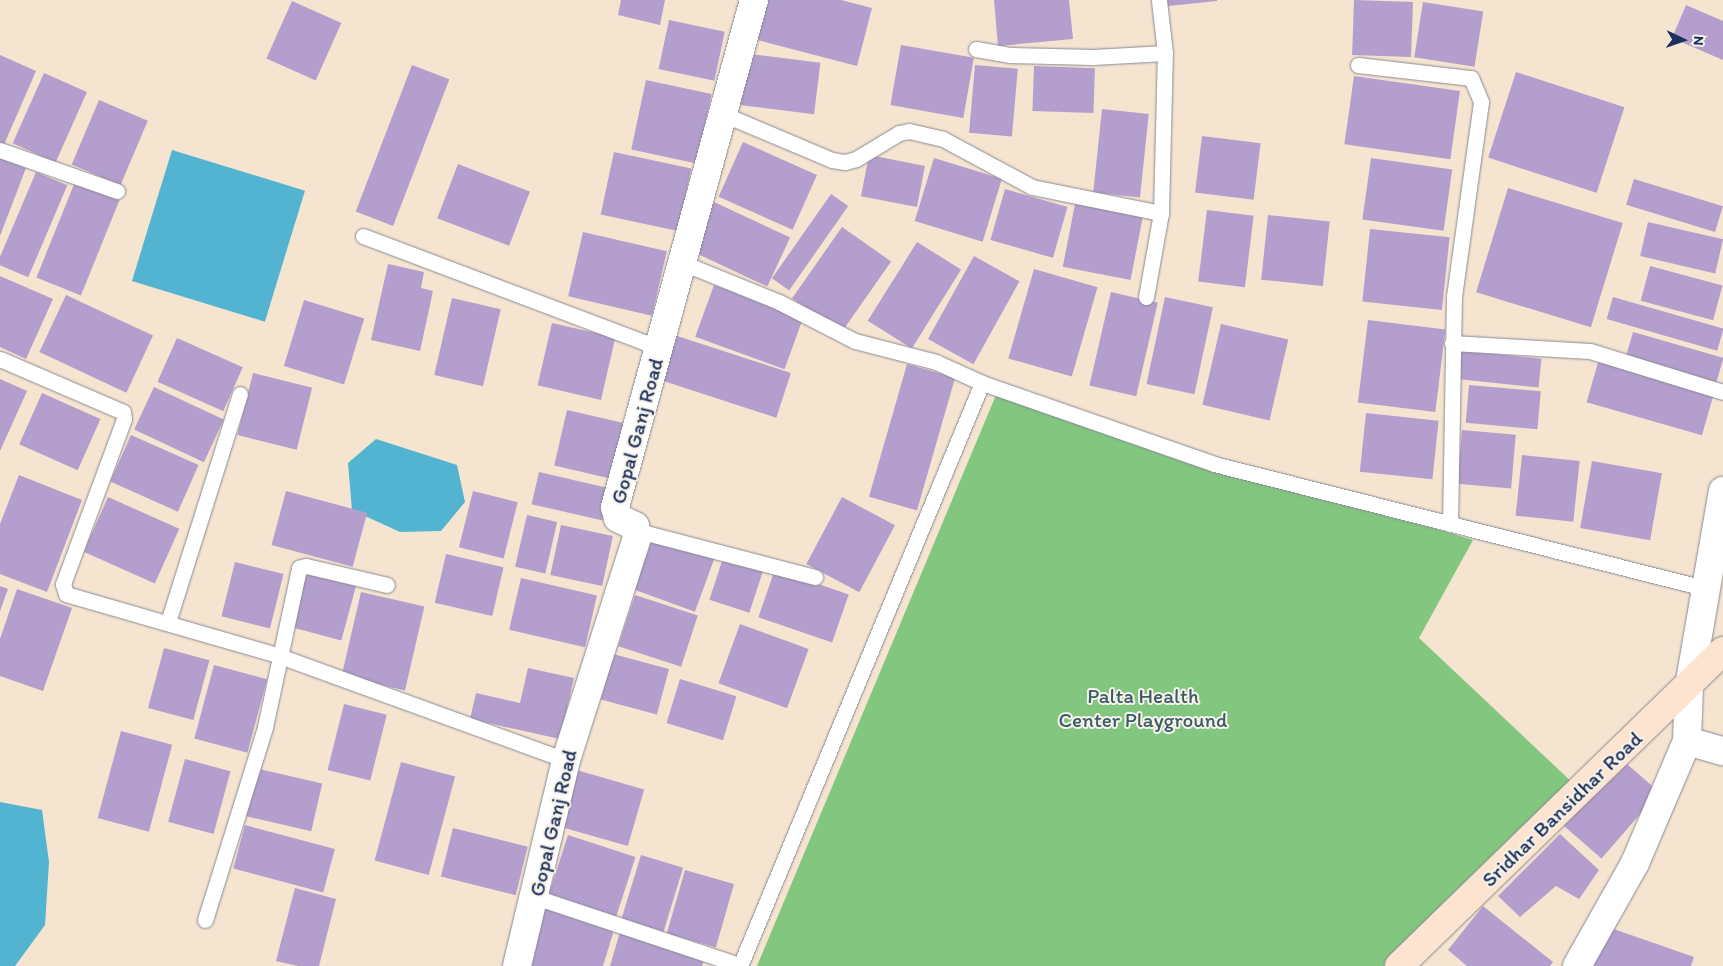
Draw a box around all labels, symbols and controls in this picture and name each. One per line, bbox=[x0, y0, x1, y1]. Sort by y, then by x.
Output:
north arrow bbox=[1658, 15, 1708, 65]
text: N bbox=[1690, 36, 1707, 46]
street label: Gopal Ganj Road bbox=[605, 355, 669, 507]
park label: Palta Health Center Playground bbox=[1058, 683, 1228, 733]
street label: Sridhar Bansidhar Road bbox=[1476, 726, 1648, 892]
street label: Gopal Ganj Road bbox=[524, 747, 582, 899]

